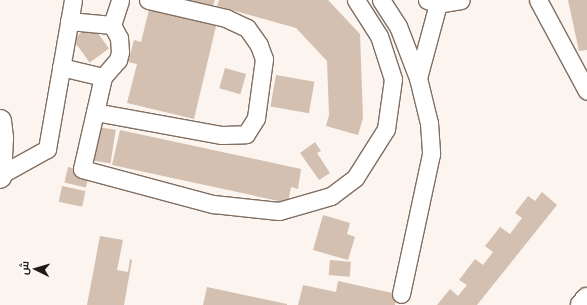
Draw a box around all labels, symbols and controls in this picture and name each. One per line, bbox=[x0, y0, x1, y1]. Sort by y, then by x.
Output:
north arrow bbox=[16, 249, 56, 289]
text: ش bbox=[15, 260, 32, 276]

